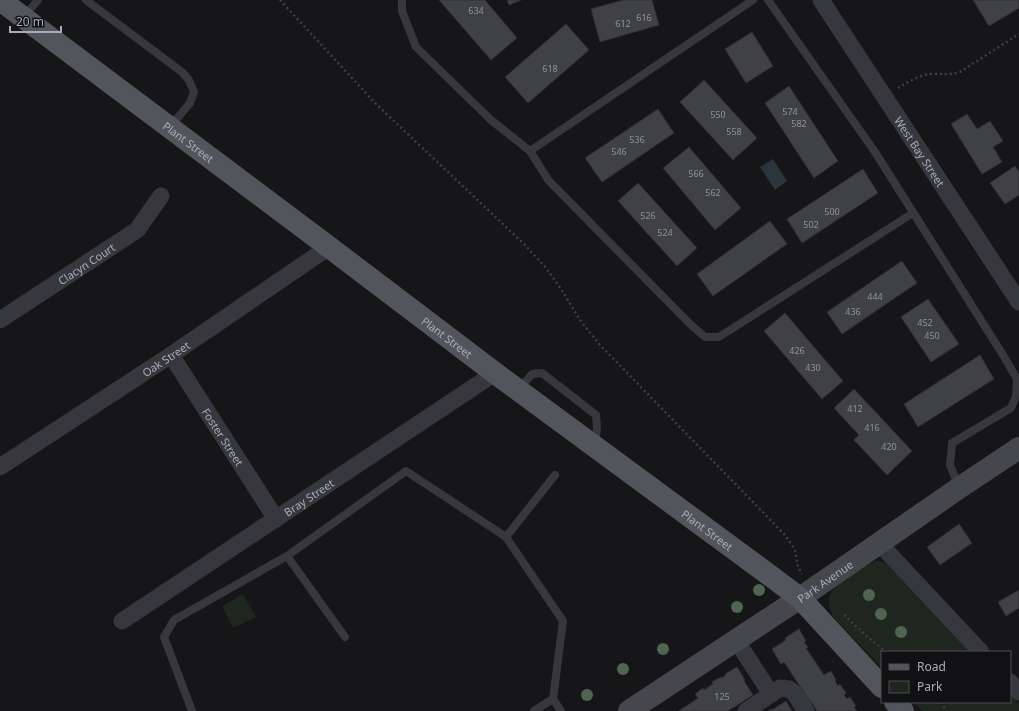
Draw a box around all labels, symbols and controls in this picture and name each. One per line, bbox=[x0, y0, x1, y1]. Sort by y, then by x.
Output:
house number: 634 bbox=[468, 4, 484, 17]
scale bar bbox=[10, 8, 61, 34]
house number: 616 bbox=[636, 11, 652, 24]
text: 20 m bbox=[16, 13, 44, 30]
house number: 612 bbox=[615, 17, 631, 30]
house number: 618 bbox=[542, 62, 558, 75]
house number: 574 bbox=[782, 105, 798, 118]
house number: 550 bbox=[710, 108, 726, 121]
street label: West Bay Street bbox=[892, 113, 949, 189]
house number: 582 bbox=[791, 117, 807, 130]
street label: Plant Street bbox=[160, 118, 217, 166]
house number: 558 bbox=[726, 125, 742, 138]
house number: 536 bbox=[629, 133, 645, 146]
house number: 546 bbox=[611, 145, 627, 158]
house number: 566 bbox=[688, 167, 704, 180]
house number: 562 bbox=[705, 186, 721, 199]
house number: 500 bbox=[824, 205, 840, 218]
house number: 526 bbox=[640, 209, 656, 222]
house number: 502 bbox=[803, 218, 819, 231]
house number: 524 bbox=[657, 226, 673, 239]
street label: Clacyn Court bbox=[55, 239, 118, 288]
house number: 444 bbox=[867, 290, 883, 303]
house number: 436 bbox=[845, 305, 861, 318]
street label: Plant Street bbox=[419, 313, 476, 361]
house number: 452 bbox=[917, 316, 933, 329]
house number: 450 bbox=[924, 329, 940, 342]
street label: Oak Street bbox=[139, 337, 192, 380]
house number: 426 bbox=[789, 344, 805, 357]
house number: 430 bbox=[805, 361, 821, 374]
house number: 412 bbox=[847, 402, 863, 415]
street label: Foster Street bbox=[199, 405, 247, 469]
house number: 416 bbox=[864, 421, 880, 434]
house number: 420 bbox=[881, 440, 897, 453]
street label: Bray Street bbox=[281, 475, 336, 519]
street label: Plant Street bbox=[679, 506, 736, 554]
street label: Park Avenue bbox=[794, 556, 856, 606]
legend bbox=[881, 651, 1011, 703]
text: Road bbox=[917, 658, 946, 675]
text: Park bbox=[917, 678, 943, 695]
house number: 125 bbox=[714, 690, 730, 703]

